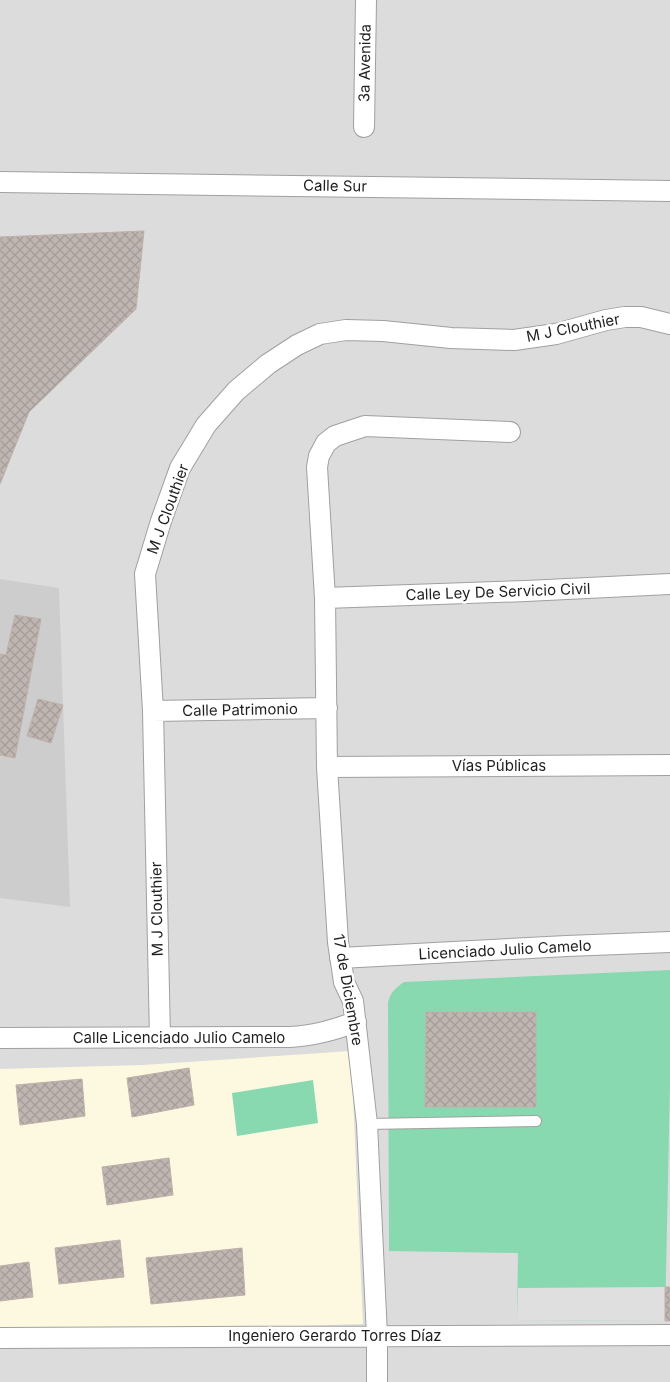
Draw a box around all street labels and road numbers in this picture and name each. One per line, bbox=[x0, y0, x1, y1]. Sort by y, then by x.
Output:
street label: 3a Avenida bbox=[354, 24, 375, 102]
street label: Calle Sur bbox=[303, 175, 367, 196]
street label: M J Clouthier bbox=[525, 309, 622, 346]
street label: M J Clouthier bbox=[142, 461, 193, 557]
street label: Calle Ley De Servicio Civil bbox=[405, 579, 591, 604]
street label: Calle Patrimonio bbox=[182, 699, 298, 720]
street label: Vías Públicas bbox=[452, 756, 546, 775]
street label: M J Clouthier bbox=[146, 861, 167, 957]
street label: 17 de Diciembre bbox=[329, 933, 368, 1047]
street label: Licenciado Julio Camelo bbox=[418, 935, 592, 964]
street label: Calle Licenciado Julio Camelo bbox=[73, 1028, 285, 1047]
street label: Ingeniero Gerardo Torres Díaz bbox=[228, 1326, 442, 1345]

